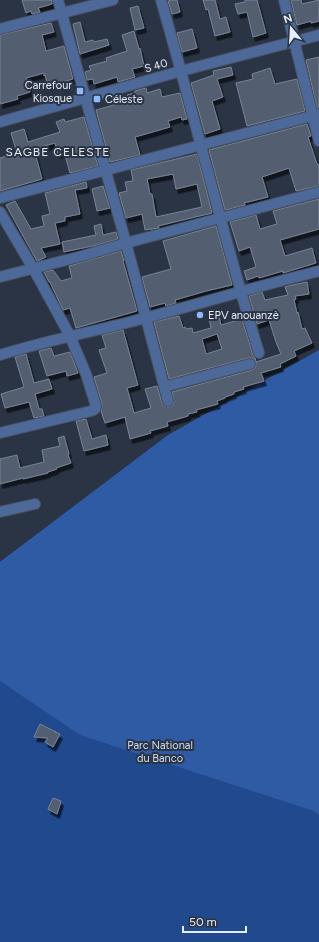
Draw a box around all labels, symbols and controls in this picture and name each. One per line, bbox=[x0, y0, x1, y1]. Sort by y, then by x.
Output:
north arrow bbox=[271, 8, 311, 48]
text: N bbox=[282, 11, 294, 26]
street label: S 40 bbox=[143, 57, 169, 75]
place label: Carrefour Kiosque bbox=[25, 79, 72, 105]
marker: Carrefour Kiosque bbox=[75, 86, 85, 96]
place label: Céleste bbox=[105, 93, 143, 106]
marker: Céleste bbox=[92, 94, 102, 104]
district label: SAGBE CELESTE bbox=[6, 145, 110, 159]
place label: EPV anouanzè bbox=[208, 309, 279, 322]
marker: EPV anouanzè bbox=[195, 310, 205, 320]
park label: Parc National du Banco bbox=[127, 739, 193, 765]
scale bar bbox=[183, 908, 246, 934]
text: 50 m bbox=[189, 915, 217, 929]

